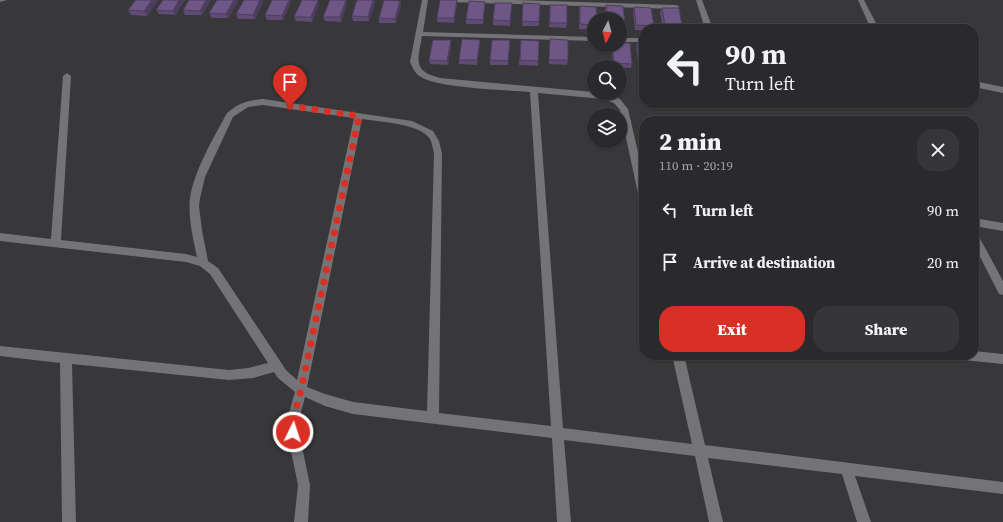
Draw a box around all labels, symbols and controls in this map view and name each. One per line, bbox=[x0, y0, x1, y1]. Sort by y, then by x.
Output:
north arrow bbox=[587, 12, 627, 52]
map controls bbox=[587, 12, 627, 148]
text: 90 m bbox=[725, 35, 787, 73]
icon: left bbox=[659, 40, 711, 92]
button: search bbox=[587, 60, 627, 100]
pin bbox=[273, 65, 307, 106]
icon: arrive bbox=[279, 71, 301, 93]
text: Turn left bbox=[725, 71, 795, 96]
button: layers bbox=[587, 108, 627, 148]
text: 2 min bbox=[659, 125, 722, 158]
button: close bbox=[917, 129, 959, 171]
text: 110 m · 20:19 bbox=[659, 157, 733, 174]
icon: left bbox=[659, 199, 681, 221]
text: Turn left bbox=[693, 200, 753, 221]
text: 90 m bbox=[927, 200, 959, 221]
icon: arrive bbox=[659, 251, 681, 273]
text: Arrive at destination bbox=[693, 252, 835, 273]
text: 20 m bbox=[927, 252, 959, 273]
button: Exit bbox=[659, 306, 805, 352]
button: Share bbox=[813, 306, 959, 352]
position arrow bbox=[272, 411, 314, 453]

